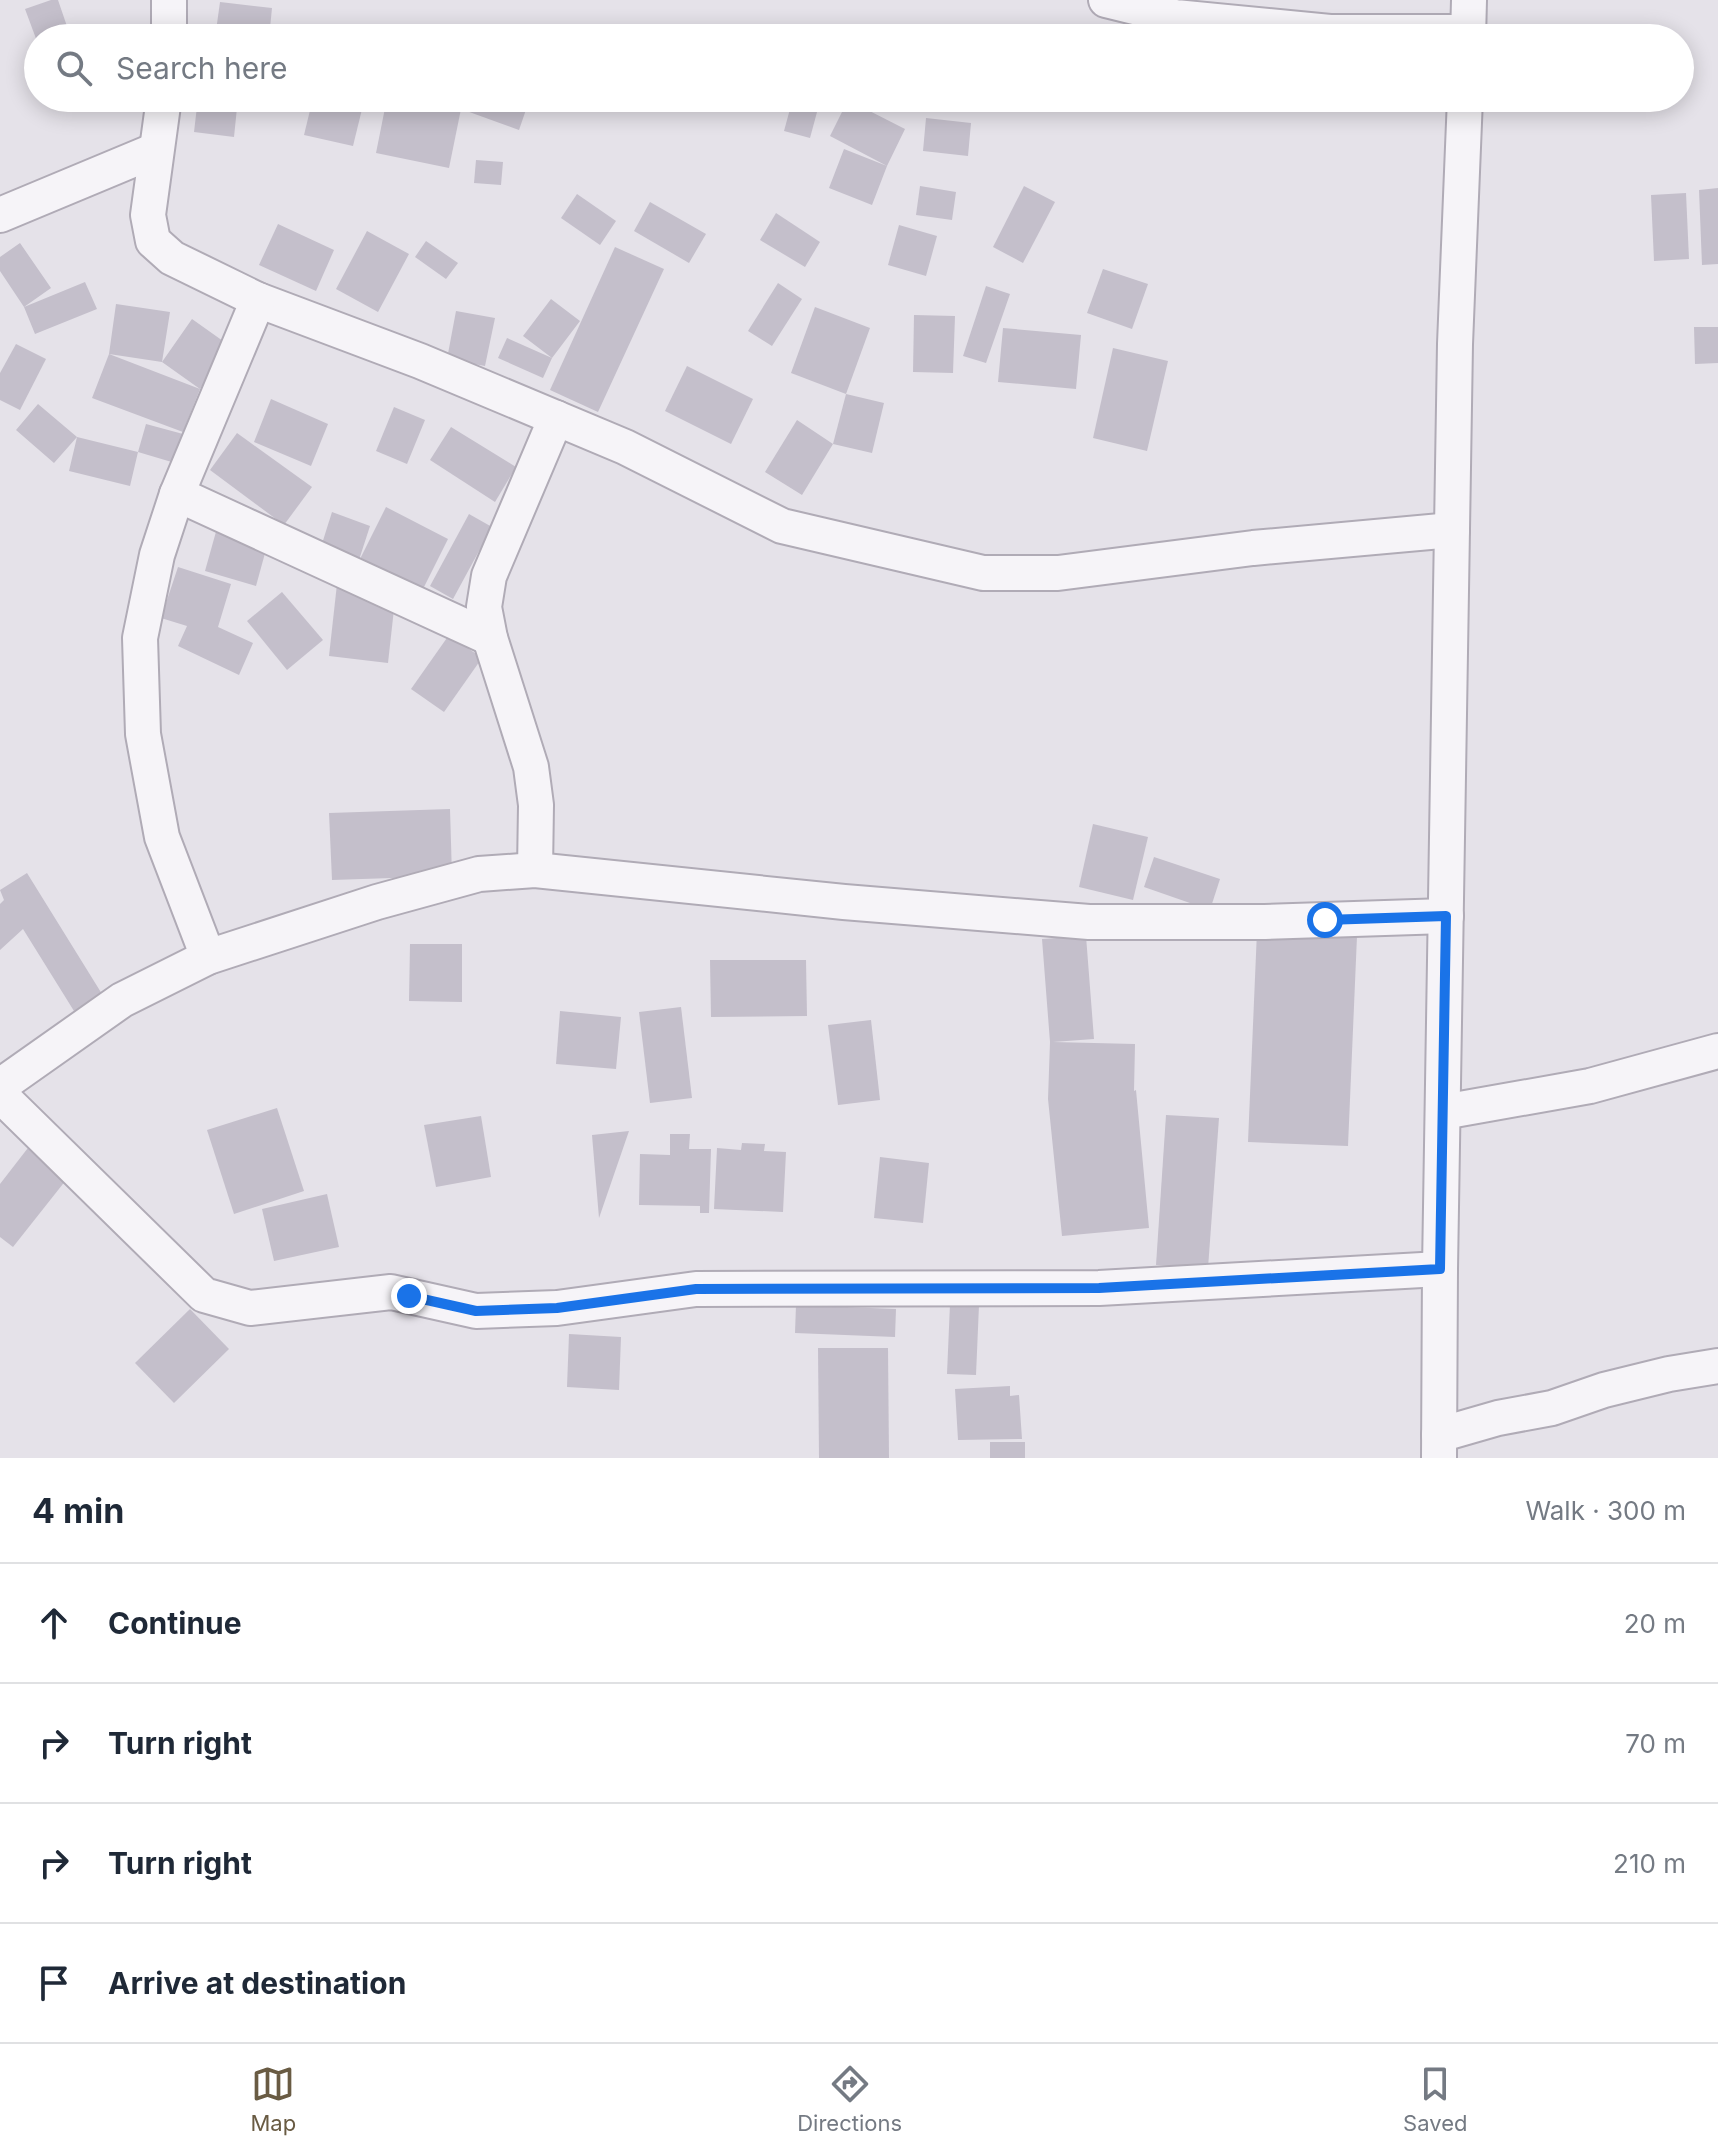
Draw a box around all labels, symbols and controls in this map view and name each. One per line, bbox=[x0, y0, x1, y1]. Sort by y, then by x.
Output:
search box bbox=[24, 24, 1694, 112]
icon: search bbox=[52, 46, 96, 90]
text: Search here bbox=[116, 50, 288, 86]
route start bbox=[1307, 902, 1343, 938]
route end bbox=[391, 1278, 427, 1314]
text: 4 min bbox=[32, 1490, 124, 1531]
text: Walk · 300 m bbox=[1525, 1495, 1686, 1526]
icon: ahead bbox=[32, 1601, 76, 1645]
text: Continue bbox=[108, 1605, 242, 1641]
text: 20 m bbox=[1624, 1608, 1686, 1639]
icon: right bbox=[32, 1721, 76, 1765]
text: Turn right bbox=[108, 1725, 252, 1761]
text: 70 m bbox=[1625, 1728, 1686, 1759]
icon: right bbox=[32, 1841, 76, 1885]
text: Turn right bbox=[108, 1845, 252, 1881]
text: 210 m bbox=[1613, 1848, 1686, 1879]
icon: arrive bbox=[32, 1961, 76, 2005]
text: Arrive at destination bbox=[108, 1965, 406, 2001]
tab: Map bbox=[251, 2062, 296, 2136]
tab: Directions bbox=[797, 2062, 902, 2136]
tab: Saved bbox=[1403, 2062, 1467, 2136]

